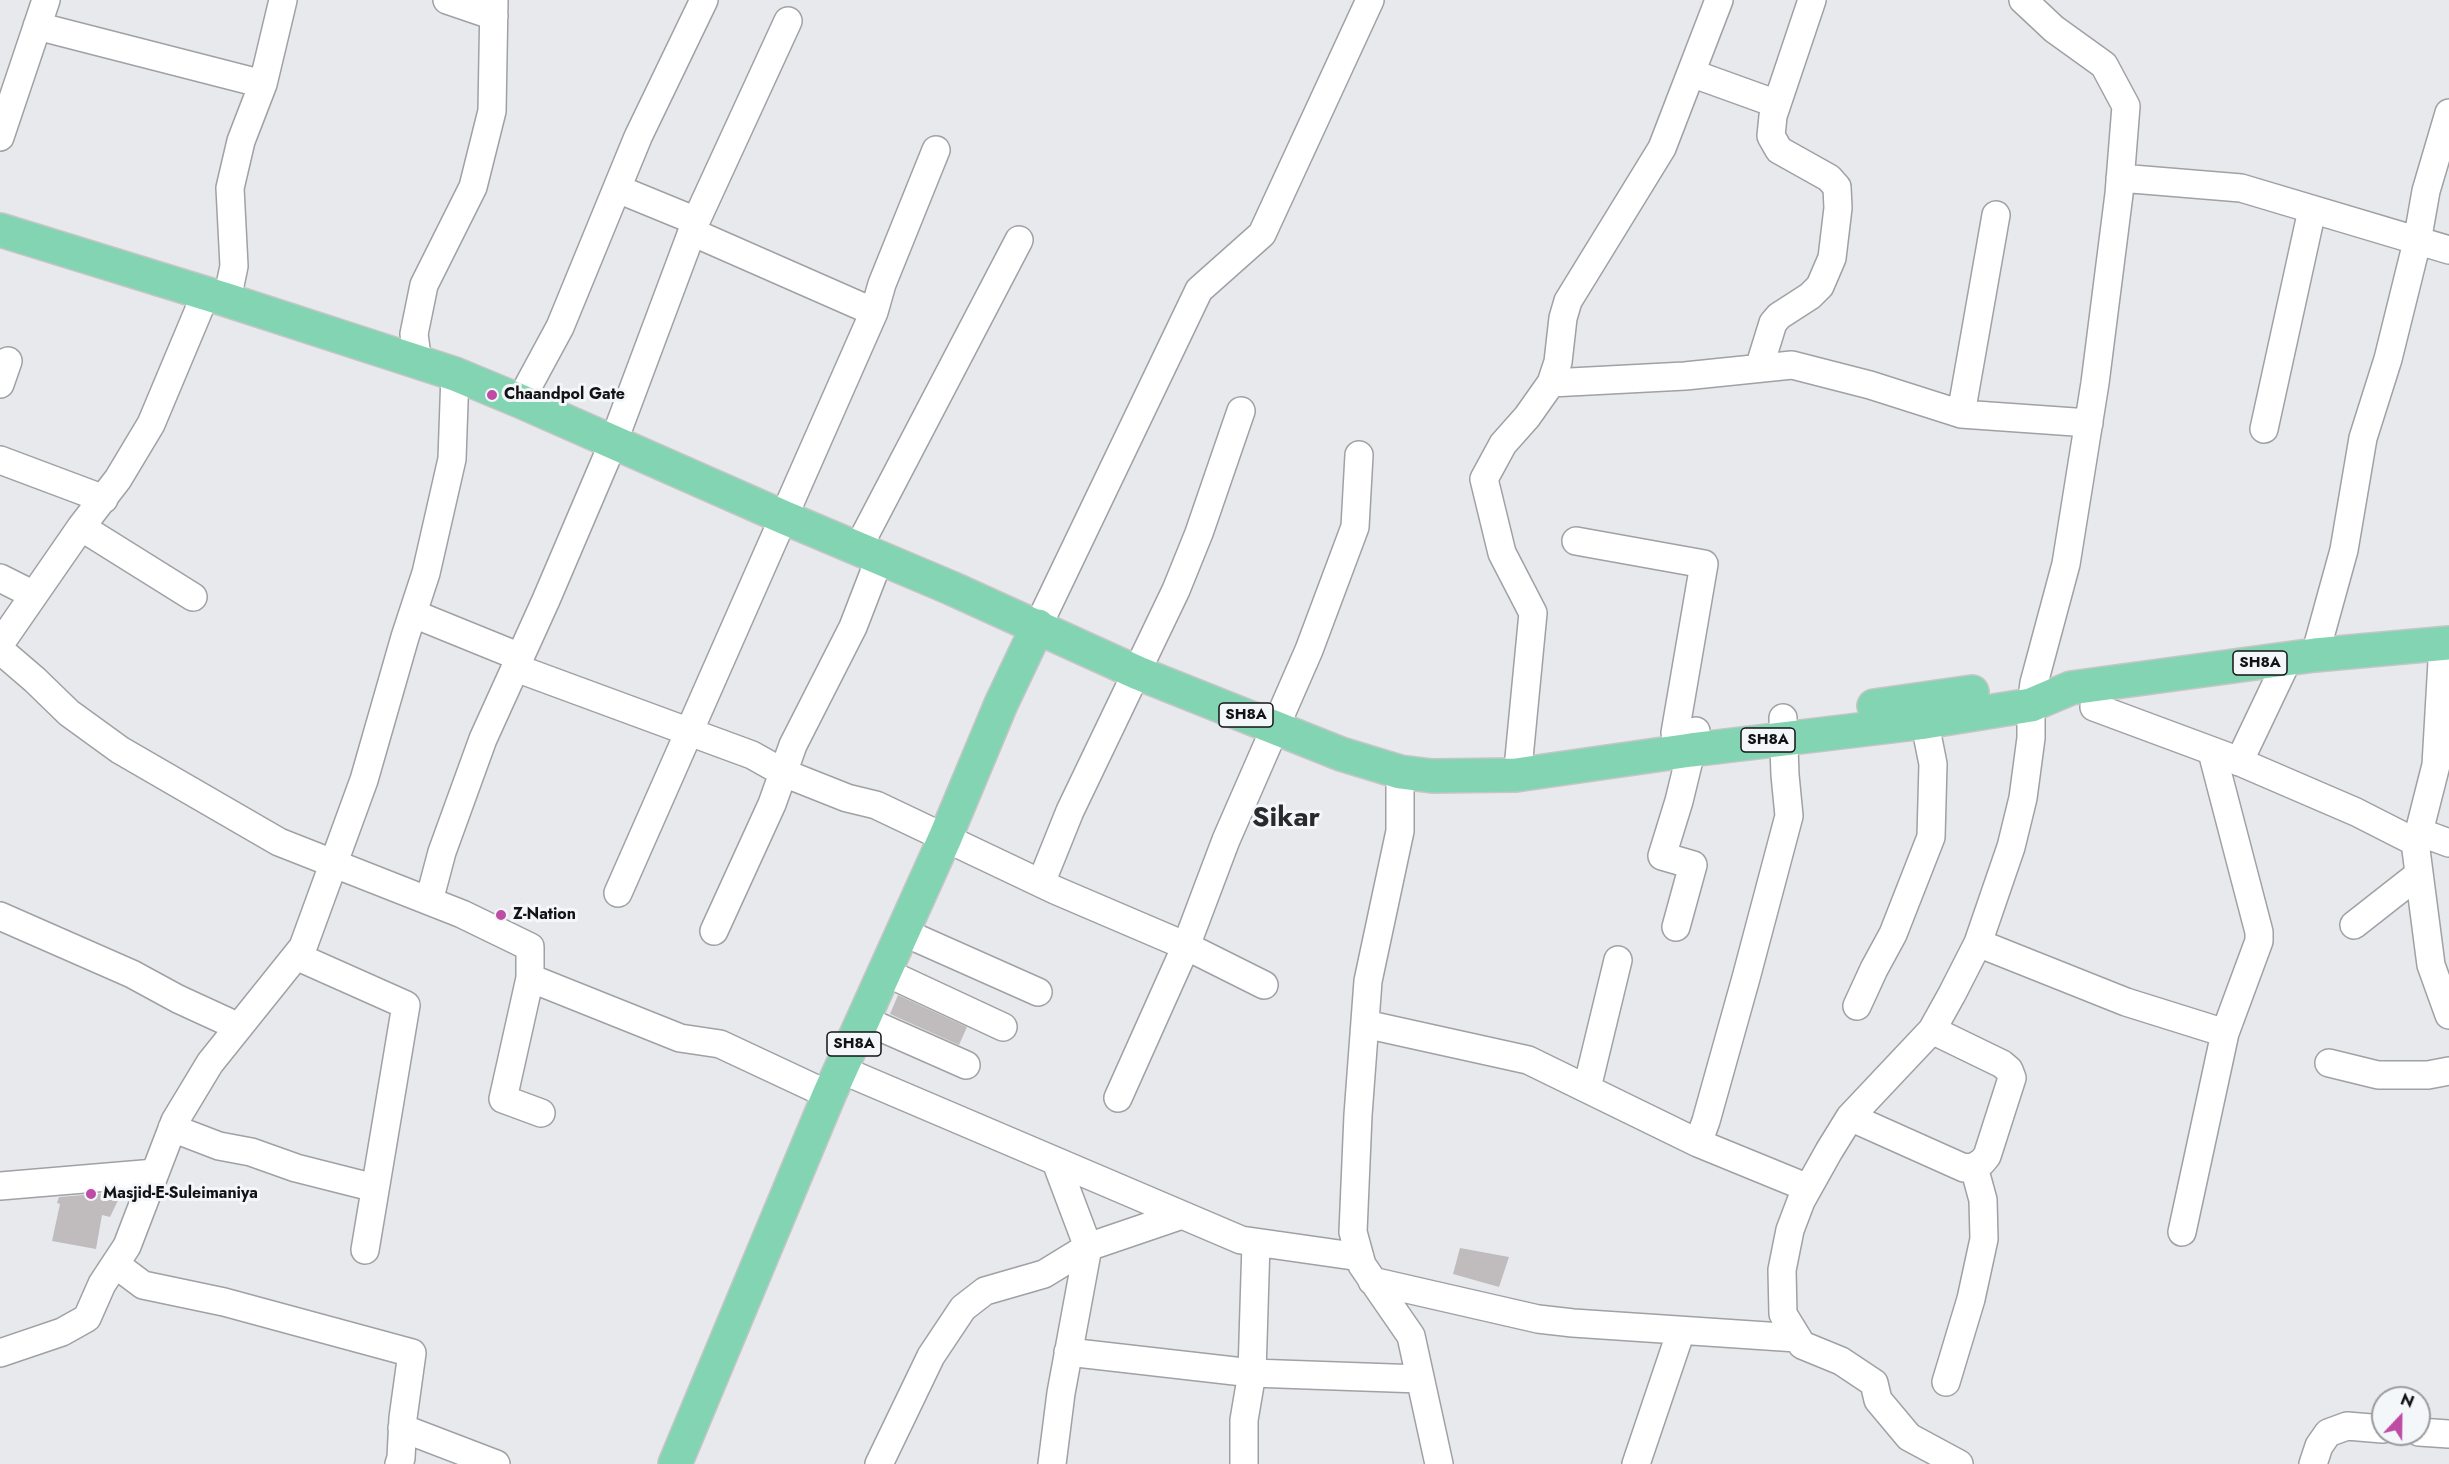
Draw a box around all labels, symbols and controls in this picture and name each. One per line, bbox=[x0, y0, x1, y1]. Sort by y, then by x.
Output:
place label: Chaandpol Gate bbox=[504, 385, 625, 405]
marker: Chaandpol Gate bbox=[485, 388, 499, 402]
road number: SH8A bbox=[2233, 651, 2287, 675]
road number: SH8A bbox=[1219, 703, 1273, 727]
road number: SH8A bbox=[1741, 728, 1795, 752]
district label: Sikar bbox=[1252, 802, 1320, 836]
place label: Z-Nation bbox=[513, 905, 576, 925]
marker: Z-Nation bbox=[494, 908, 508, 922]
road number: SH8A bbox=[827, 1032, 881, 1056]
place label: Masjid-E-Suleimaniya bbox=[103, 1184, 258, 1204]
marker: Masjid-E-Suleimaniya bbox=[84, 1187, 98, 1201]
north arrow bbox=[2371, 1386, 2431, 1446]
text: N bbox=[2397, 1388, 2417, 1414]

